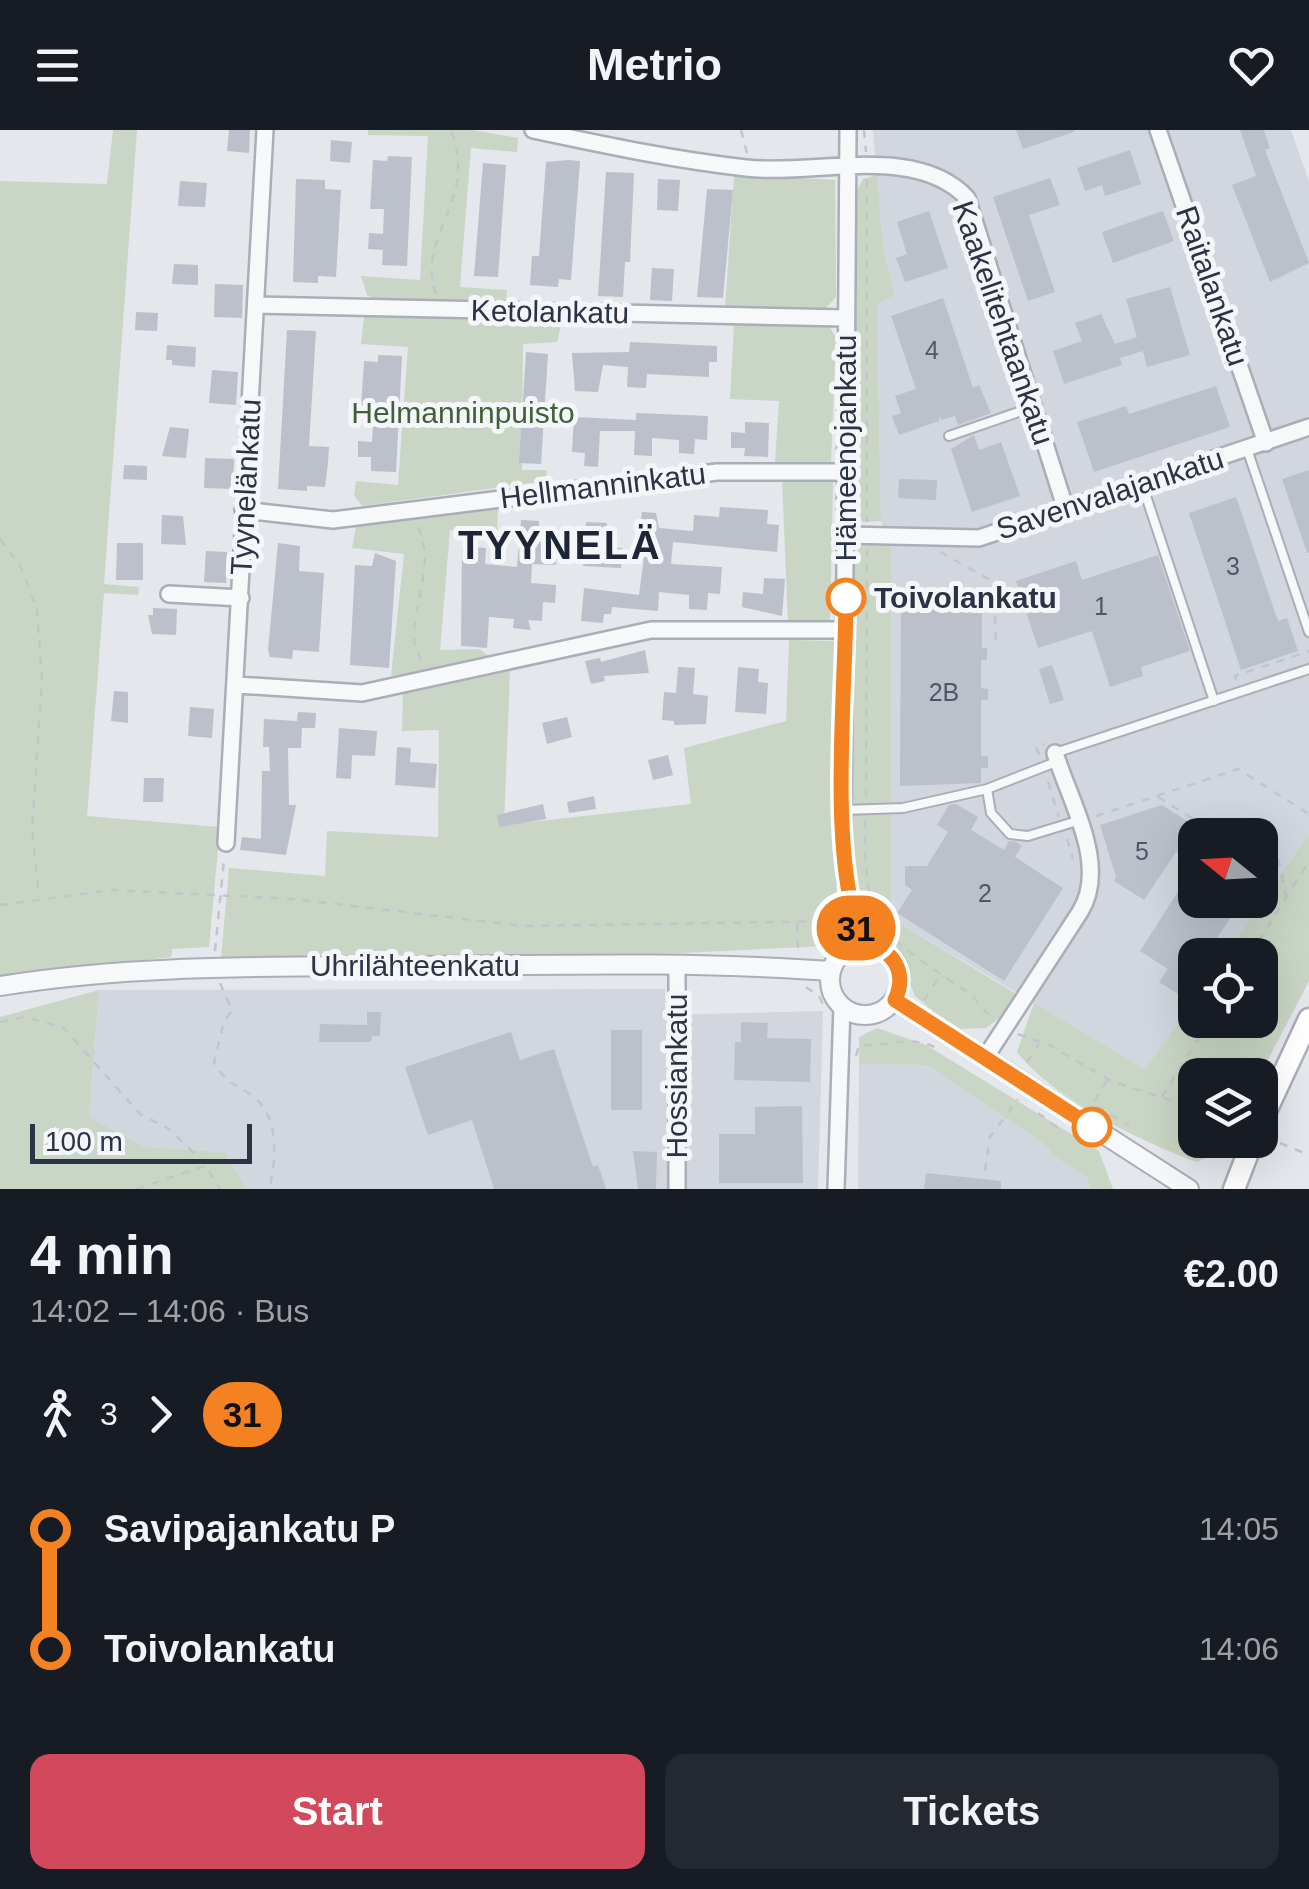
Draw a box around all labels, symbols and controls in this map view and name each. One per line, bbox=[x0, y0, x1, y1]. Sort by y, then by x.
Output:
icon: menu bbox=[30, 38, 85, 93]
icon: heart bbox=[1224, 38, 1279, 93]
text: Metrio bbox=[587, 39, 722, 90]
street label: Kaakelitehtaankatu bbox=[946, 197, 1061, 449]
street label: Raitalankatu bbox=[1170, 202, 1255, 370]
street label: Ketolankatu bbox=[471, 294, 630, 329]
street label: Hämeenojankatu bbox=[829, 335, 862, 561]
house number: 4 bbox=[925, 336, 939, 364]
park label: Helmanninpuisto bbox=[351, 396, 575, 429]
street label: Tyynelänkatu bbox=[224, 398, 267, 576]
street label: Savenvalajankatu bbox=[992, 441, 1228, 546]
street label: Hellmanninkatu bbox=[498, 457, 708, 514]
district label: TYYNELÄ bbox=[458, 523, 662, 567]
house number: 3 bbox=[1226, 552, 1240, 580]
marker: Toivolankatu bbox=[827, 579, 865, 617]
place label: Toivolankatu bbox=[874, 581, 1057, 614]
house number: 1 bbox=[1094, 592, 1108, 620]
house number: 2B bbox=[929, 678, 959, 706]
north arrow bbox=[1178, 818, 1278, 918]
map controls bbox=[1178, 818, 1278, 1158]
house number: 5 bbox=[1135, 837, 1149, 865]
house number: 2 bbox=[978, 879, 992, 907]
line badge: 31 bbox=[811, 896, 901, 960]
text: 31 bbox=[837, 909, 875, 948]
button: locate bbox=[1178, 938, 1278, 1038]
street label: Uhrilähteenkatu bbox=[310, 949, 520, 982]
street label: Hossiankatu bbox=[660, 993, 693, 1159]
button: layers bbox=[1178, 1058, 1278, 1158]
unlabelled marker bbox=[1073, 1108, 1111, 1146]
scale bar bbox=[30, 1119, 252, 1164]
text: 100 m bbox=[45, 1126, 123, 1157]
text: 4 min bbox=[30, 1224, 174, 1286]
text: €2.00 bbox=[1184, 1253, 1279, 1295]
text: 14:02 – 14:06 · Bus bbox=[30, 1293, 309, 1329]
icon: walk bbox=[30, 1387, 85, 1442]
icon: forward bbox=[133, 1387, 188, 1442]
text: 31 bbox=[223, 1395, 262, 1434]
text: 3 bbox=[100, 1396, 118, 1432]
text: Savipajankatu P bbox=[104, 1508, 395, 1550]
text: 14:05 bbox=[1199, 1511, 1279, 1547]
text: Toivolankatu bbox=[104, 1628, 336, 1670]
text: 14:06 bbox=[1199, 1631, 1279, 1667]
button: Start bbox=[30, 1754, 645, 1869]
button: Tickets bbox=[665, 1754, 1279, 1869]

